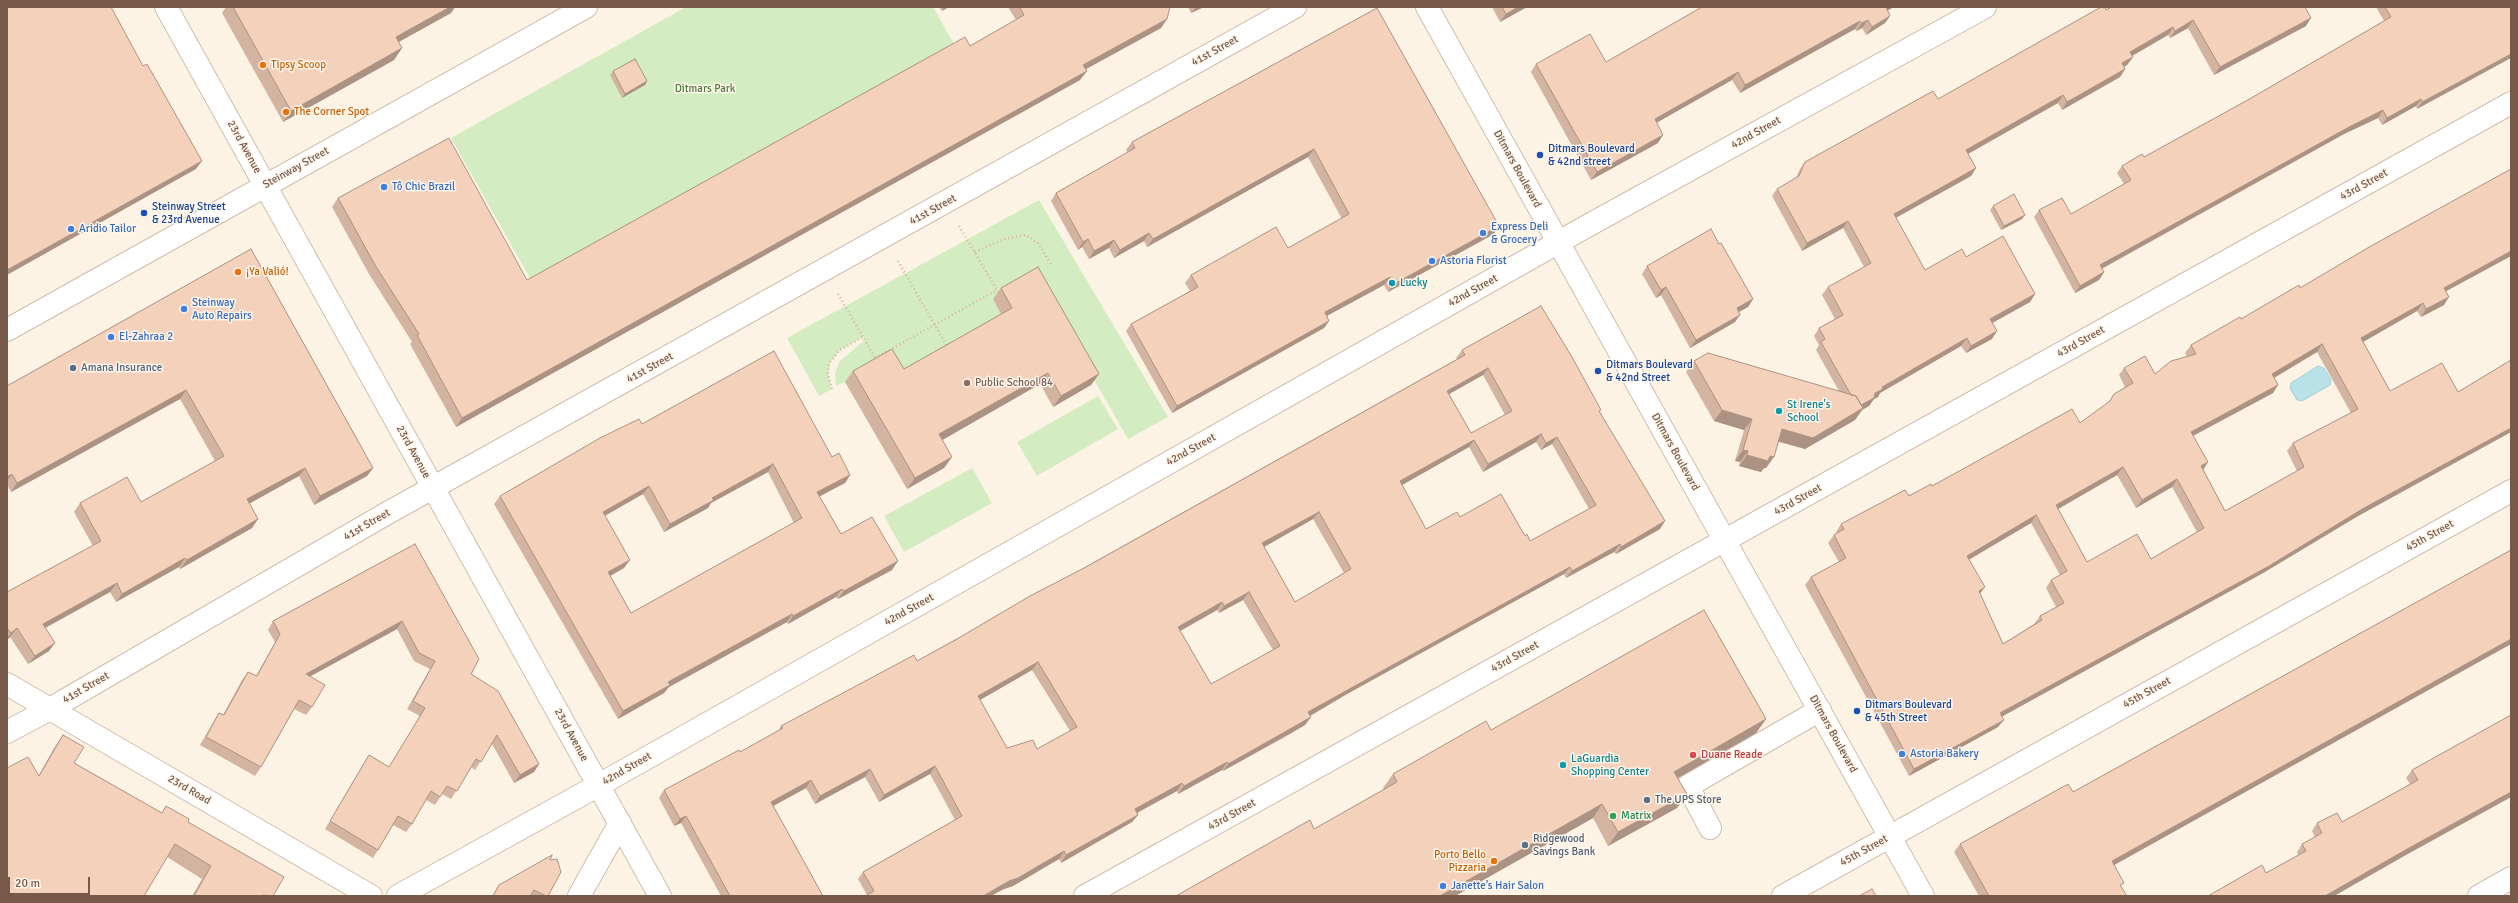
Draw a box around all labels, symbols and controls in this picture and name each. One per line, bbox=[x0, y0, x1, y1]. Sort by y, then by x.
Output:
street label: 41st Street bbox=[1189, 33, 1241, 69]
place label: Tipsy Scoop bbox=[271, 58, 326, 72]
marker: Tipsy Scoop bbox=[258, 60, 268, 70]
park label: Ditmars Park bbox=[675, 82, 735, 96]
place label: The Corner Spot bbox=[294, 105, 369, 119]
marker: The Corner Spot bbox=[281, 107, 291, 117]
street label: 42nd Street bbox=[1729, 114, 1783, 152]
street label: 23rd Avenue bbox=[224, 118, 264, 176]
street label: Ditmars Boulevard bbox=[1490, 128, 1544, 210]
place label: Ditmars Boulevard & 42nd street bbox=[1548, 142, 1635, 168]
street label: Steinway Street bbox=[261, 144, 331, 192]
marker: Ditmars Boulevard & 42nd street bbox=[1535, 150, 1545, 160]
street label: 43rd Street bbox=[2338, 166, 2390, 204]
place label: Tô Chic Brazil bbox=[392, 180, 455, 194]
marker: Tô Chic Brazil bbox=[379, 182, 389, 192]
street label: 41st Street bbox=[907, 192, 959, 228]
place label: Steinway Street & 23rd Avenue bbox=[152, 200, 226, 226]
marker: Steinway Street & 23rd Avenue bbox=[139, 208, 149, 218]
place label: Express Deli & Grocery bbox=[1491, 220, 1548, 246]
place label: Aridio Tailor bbox=[79, 222, 136, 236]
marker: Aridio Tailor bbox=[66, 224, 76, 234]
marker: Express Deli & Grocery bbox=[1478, 228, 1488, 238]
place label: Astoria Florist bbox=[1440, 254, 1507, 268]
marker: Astoria Florist bbox=[1427, 256, 1437, 266]
place label: ¡Ya Valió! bbox=[246, 265, 289, 279]
marker: ¡Ya Valió! bbox=[233, 267, 243, 277]
street label: 42nd Street bbox=[1446, 272, 1500, 310]
place label: Lucky bbox=[1400, 276, 1427, 290]
marker: Lucky bbox=[1387, 278, 1397, 288]
place label: Steinway Auto Repairs bbox=[192, 296, 252, 322]
marker: Steinway Auto Repairs bbox=[179, 304, 189, 314]
street label: 43rd Street bbox=[2055, 323, 2107, 361]
place label: El-Zahraa 2 bbox=[119, 330, 173, 344]
marker: El-Zahraa 2 bbox=[106, 332, 116, 342]
street label: 41st Street bbox=[624, 350, 676, 386]
place label: Ditmars Boulevard & 42nd Street bbox=[1606, 358, 1693, 384]
place label: Amana Insurance bbox=[81, 361, 162, 375]
marker: Amana Insurance bbox=[68, 363, 78, 373]
marker: Ditmars Boulevard & 42nd Street bbox=[1593, 366, 1603, 376]
place label: Public School 84 bbox=[975, 376, 1053, 390]
marker: Public School 84 bbox=[962, 378, 972, 388]
place label: St Irene's School bbox=[1787, 398, 1831, 424]
marker: St Irene's School bbox=[1774, 406, 1784, 416]
street label: Ditmars Boulevard bbox=[1648, 411, 1702, 493]
street label: 23rd Avenue bbox=[393, 423, 433, 481]
street label: 42nd Street bbox=[1164, 431, 1218, 469]
street label: 43rd Street bbox=[1772, 481, 1824, 519]
street label: 41st Street bbox=[341, 506, 393, 544]
street label: 45th Street bbox=[2404, 517, 2456, 555]
street label: 42nd Street bbox=[882, 591, 936, 629]
street label: 43rd Street bbox=[1489, 638, 1541, 676]
street label: 41st Street bbox=[60, 669, 112, 707]
street label: 45th Street bbox=[2121, 674, 2173, 712]
street label: Ditmars Boulevard bbox=[1806, 693, 1860, 775]
place label: Ditmars Boulevard & 45th Street bbox=[1865, 698, 1952, 724]
street label: 23rd Avenue bbox=[551, 706, 591, 764]
marker: Ditmars Boulevard & 45th Street bbox=[1852, 706, 1862, 716]
place label: Astoria Bakery bbox=[1910, 747, 1979, 761]
place label: Duane Reade bbox=[1701, 748, 1762, 762]
marker: Astoria Bakery bbox=[1897, 749, 1907, 759]
street label: 42nd Street bbox=[600, 750, 654, 788]
marker: Duane Reade bbox=[1688, 750, 1698, 760]
place label: LaGuardia Shopping Center bbox=[1571, 752, 1649, 778]
marker: LaGuardia Shopping Center bbox=[1558, 760, 1568, 770]
street label: 23rd Road bbox=[165, 772, 213, 808]
place label: The UPS Store bbox=[1655, 793, 1721, 807]
marker: The UPS Store bbox=[1642, 795, 1652, 805]
street label: 43rd Street bbox=[1206, 796, 1258, 834]
place label: Matrix bbox=[1621, 809, 1651, 823]
marker: Matrix bbox=[1608, 811, 1618, 821]
place label: Ridgewood Savings Bank bbox=[1533, 832, 1595, 858]
street label: 45th Street bbox=[1838, 832, 1890, 870]
marker: Ridgewood Savings Bank bbox=[1520, 840, 1530, 850]
place label: Porto Bello Pizzaria bbox=[1434, 848, 1486, 874]
marker: Porto Bello Pizzaria bbox=[1489, 856, 1499, 866]
scale bar bbox=[10, 869, 92, 895]
text: 20 m bbox=[15, 876, 40, 891]
place label: Janette’s Hair Salon bbox=[1451, 879, 1544, 893]
marker: Janette’s Hair Salon bbox=[1438, 881, 1448, 891]

